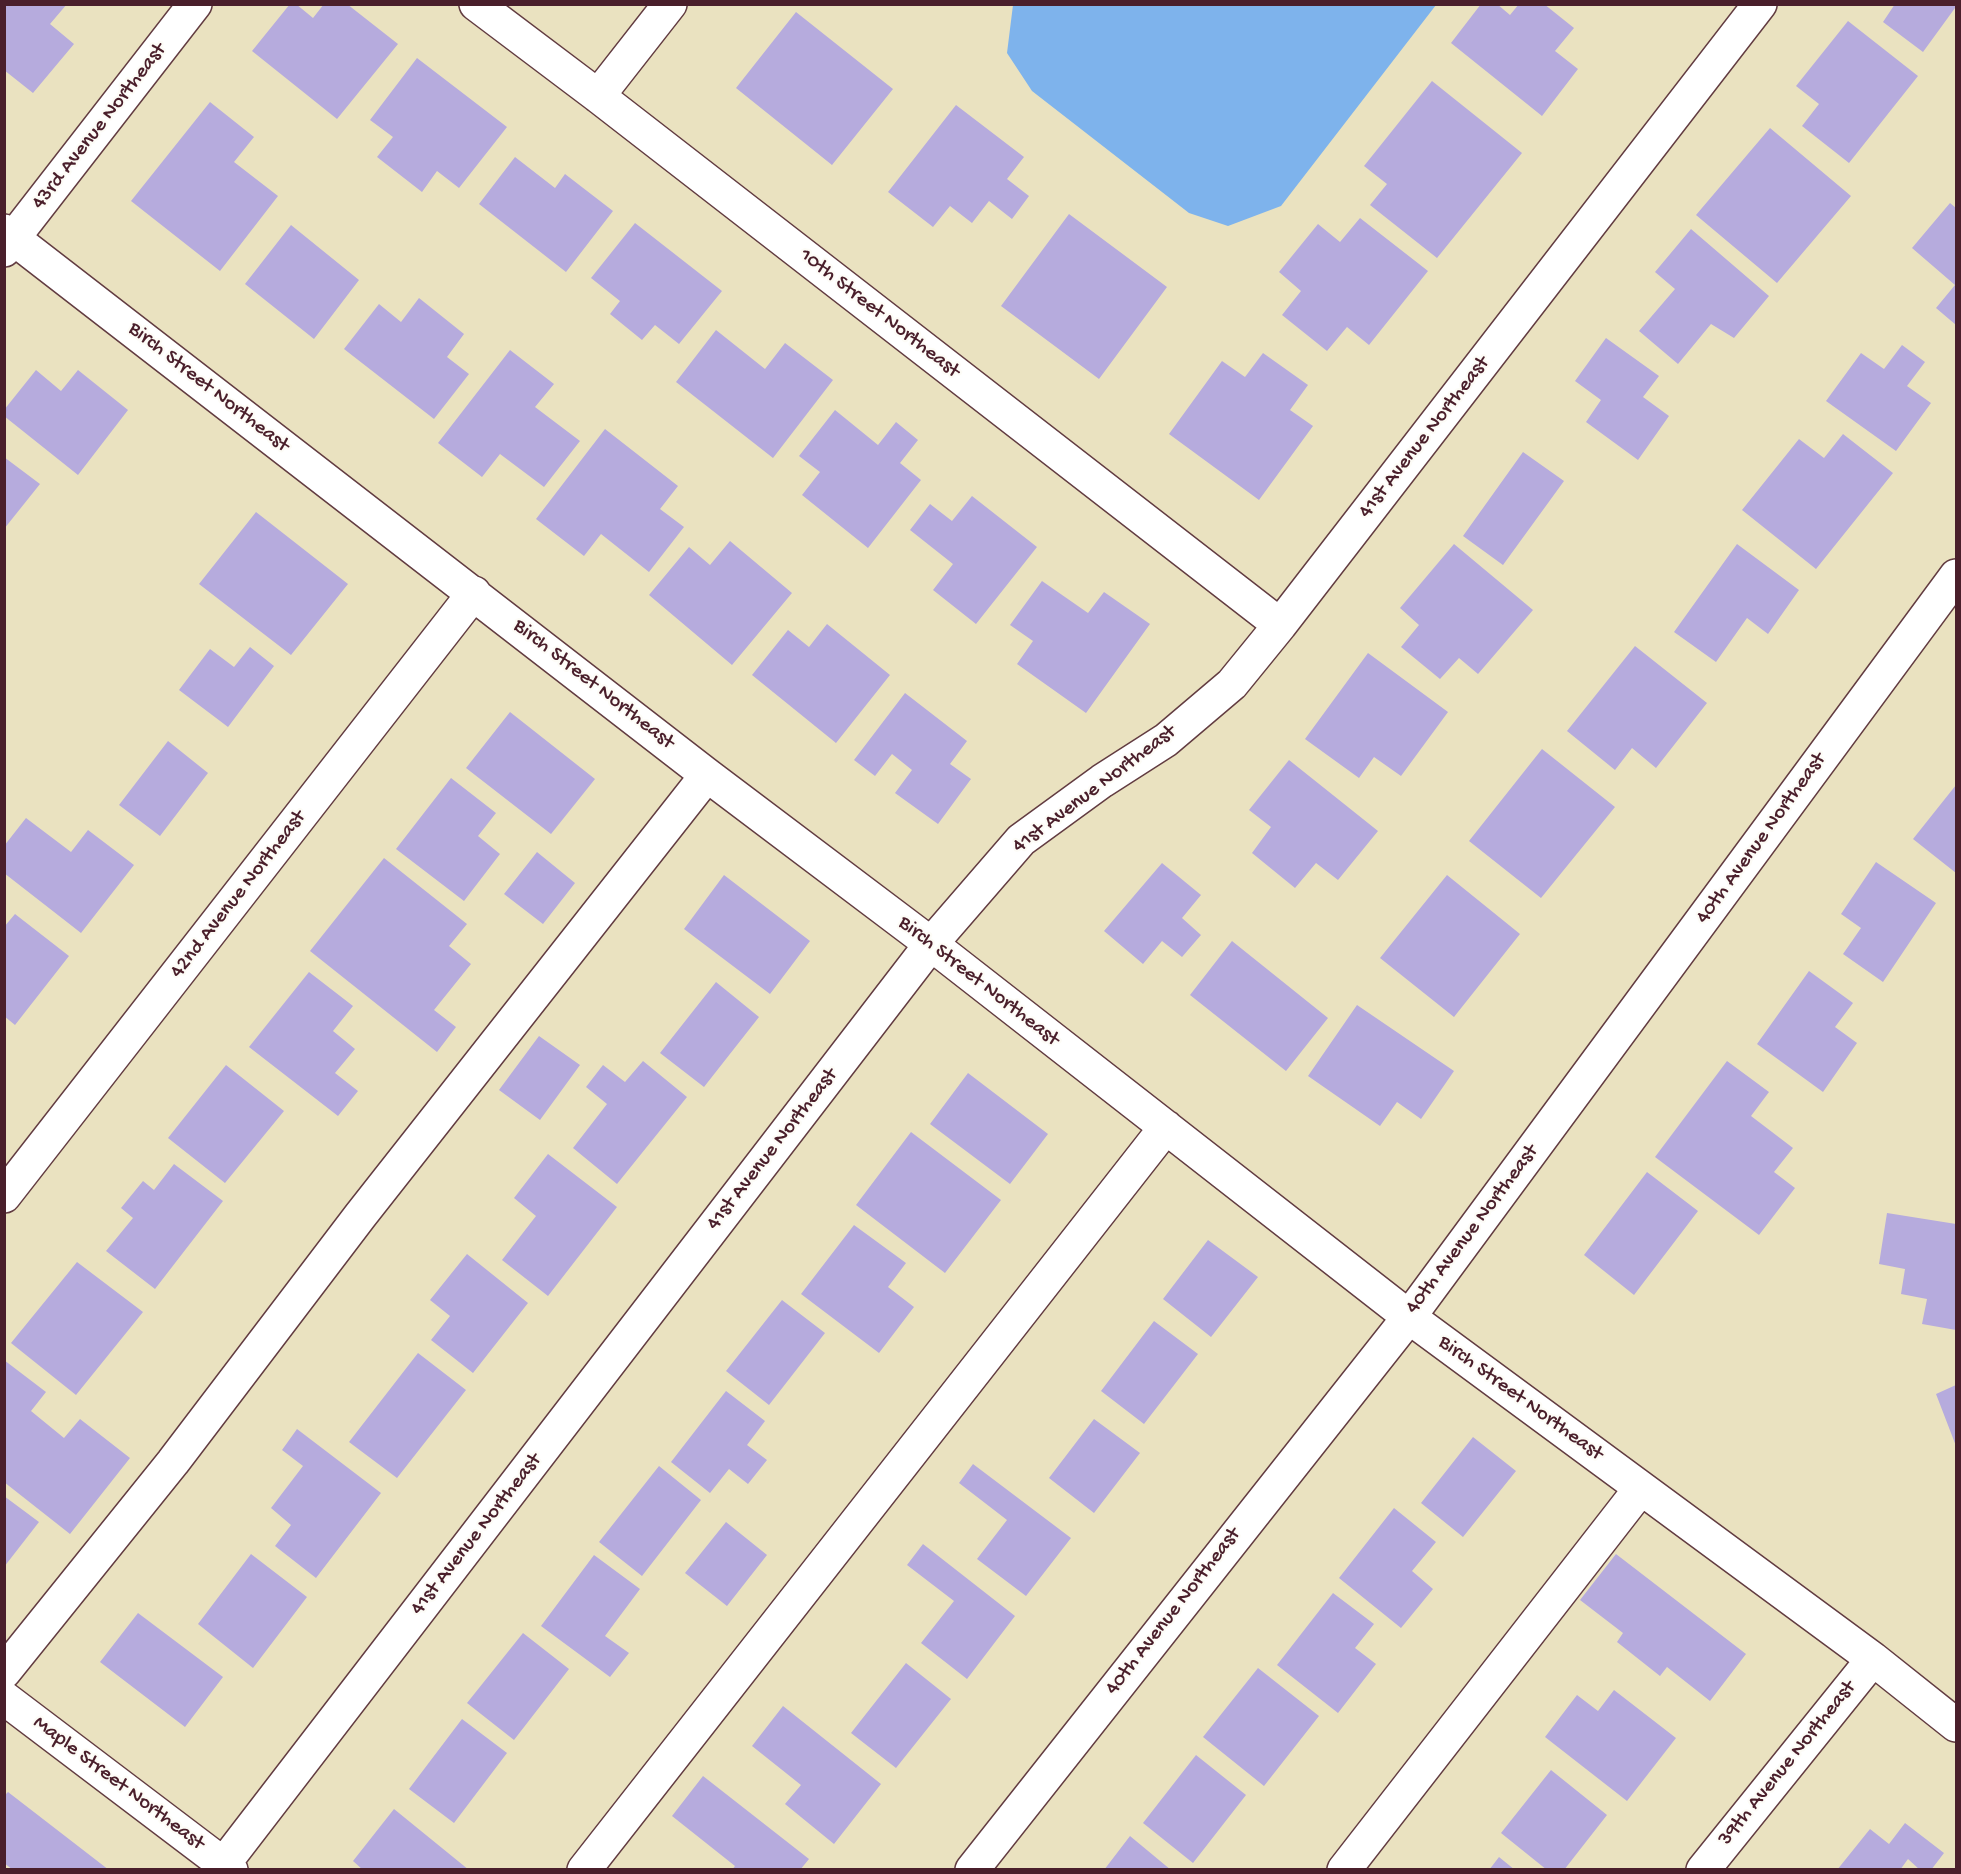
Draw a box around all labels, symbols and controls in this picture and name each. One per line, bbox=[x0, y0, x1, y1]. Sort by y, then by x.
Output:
street label: 43rd Avenue Northeast bbox=[27, 39, 173, 215]
street label: 10th Street Northeast bbox=[794, 243, 964, 385]
street label: Birch Street Northeast bbox=[122, 317, 294, 459]
street label: 41st Avenue Northeast bbox=[1354, 352, 1496, 524]
street label: Birch Street Northeast bbox=[507, 614, 679, 756]
street label: 41st Avenue Northeast bbox=[1008, 720, 1182, 860]
street label: 40th Avenue Northeast bbox=[1691, 748, 1833, 930]
street label: 42nd Avenue Northeast bbox=[166, 806, 312, 984]
street label: Birch Street Northeast bbox=[892, 911, 1064, 1053]
street label: 41st Avenue Northeast bbox=[702, 1064, 844, 1236]
street label: 40th Avenue Northeast bbox=[1401, 1140, 1545, 1320]
street label: Birch Street Northeast bbox=[1433, 1331, 1607, 1467]
street label: 41st Avenue Northeast bbox=[406, 1449, 548, 1621]
street label: 40th Avenue Northeast bbox=[1101, 1523, 1247, 1701]
street label: 39th Avenue Northeast bbox=[1714, 1676, 1862, 1852]
street label: Maple Street Northeast bbox=[27, 1711, 209, 1857]

